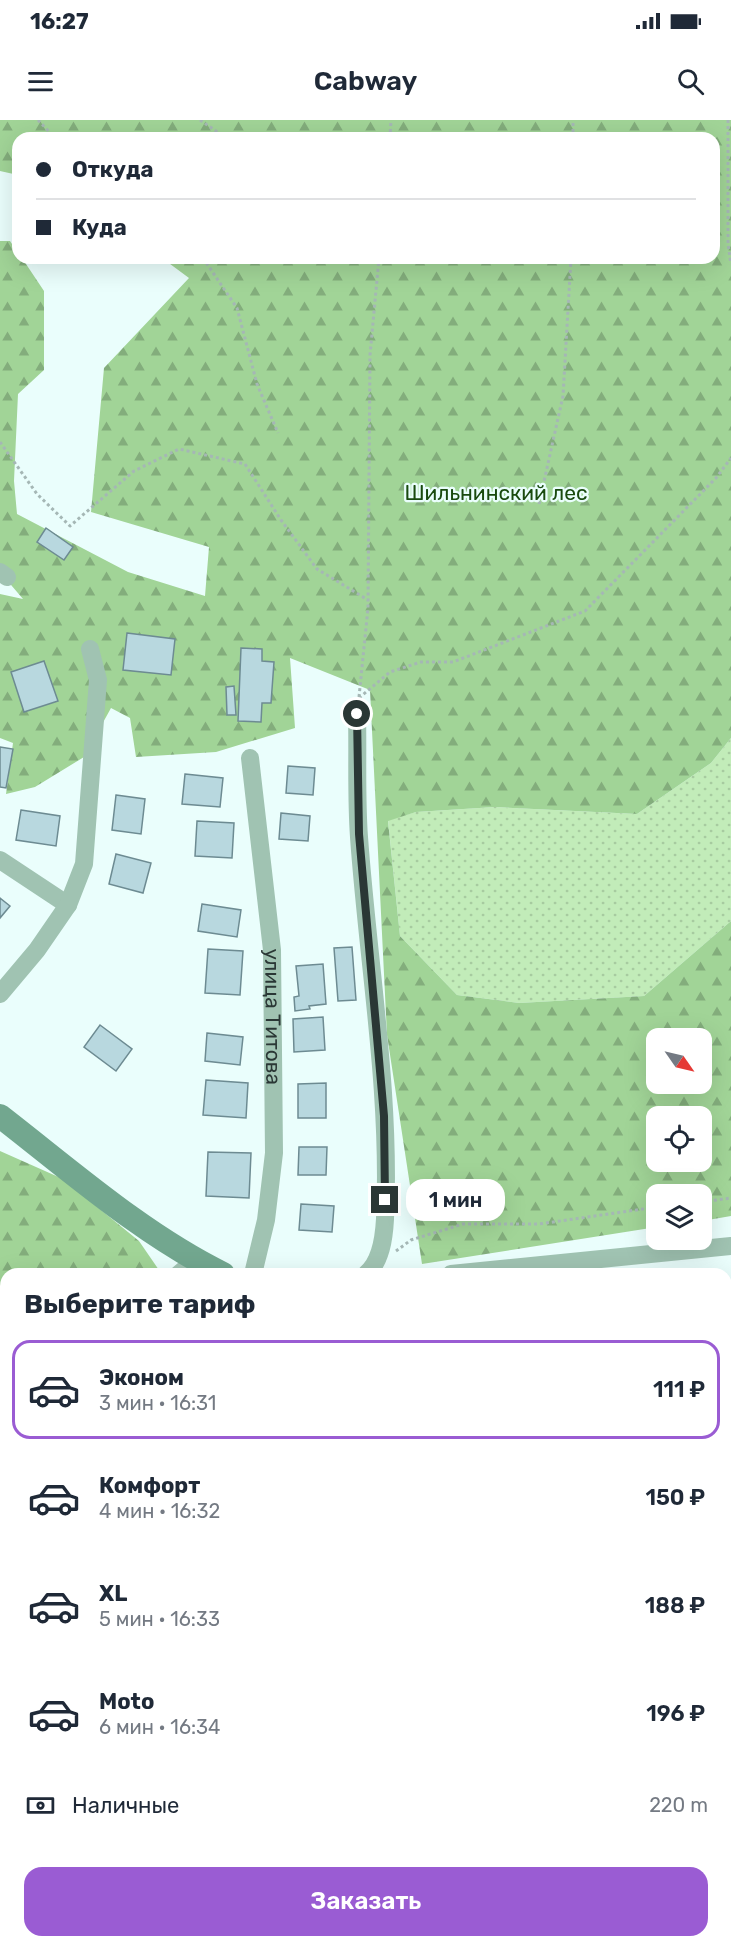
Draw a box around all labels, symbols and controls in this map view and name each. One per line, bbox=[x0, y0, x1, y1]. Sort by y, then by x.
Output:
text: 16:27 bbox=[30, 8, 89, 35]
icon: menu bbox=[24, 65, 57, 98]
text: Cabway bbox=[314, 65, 417, 97]
icon: search bbox=[674, 65, 707, 98]
text: Откуда bbox=[72, 156, 154, 183]
text: Куда bbox=[72, 214, 127, 241]
park label: Шильнинский лес bbox=[404, 480, 588, 505]
route start bbox=[343, 700, 370, 727]
street label: улица Титова bbox=[260, 948, 286, 1085]
north arrow bbox=[646, 1028, 712, 1094]
map controls bbox=[646, 1028, 712, 1250]
button: locate bbox=[646, 1106, 712, 1172]
callout: 1 мин bbox=[406, 1179, 505, 1221]
button: layers bbox=[646, 1184, 712, 1250]
route end bbox=[371, 1186, 398, 1213]
text: 1 мин bbox=[429, 1188, 482, 1212]
text: Выберите тариф bbox=[24, 1288, 255, 1320]
icon: car bbox=[27, 1363, 81, 1417]
text: Эконом bbox=[99, 1364, 184, 1391]
text: 111 ₽ bbox=[653, 1376, 705, 1403]
text: 3 мин · 16:31 bbox=[99, 1391, 216, 1415]
icon: car bbox=[27, 1471, 81, 1525]
text: Комфорт bbox=[99, 1472, 200, 1499]
text: 150 ₽ bbox=[645, 1484, 705, 1511]
text: 4 мин · 16:32 bbox=[99, 1499, 220, 1523]
icon: car bbox=[27, 1579, 81, 1633]
text: XL bbox=[99, 1580, 127, 1607]
text: 188 ₽ bbox=[645, 1592, 705, 1619]
text: 5 мин · 16:33 bbox=[99, 1607, 220, 1631]
icon: car bbox=[27, 1687, 81, 1741]
text: Moto bbox=[99, 1688, 154, 1715]
text: 196 ₽ bbox=[646, 1700, 705, 1727]
text: 6 мин · 16:34 bbox=[99, 1715, 221, 1739]
icon: cash bbox=[24, 1789, 57, 1822]
text: Наличные bbox=[72, 1792, 179, 1819]
text: 220 m bbox=[649, 1793, 708, 1817]
button: Заказать bbox=[24, 1867, 708, 1936]

